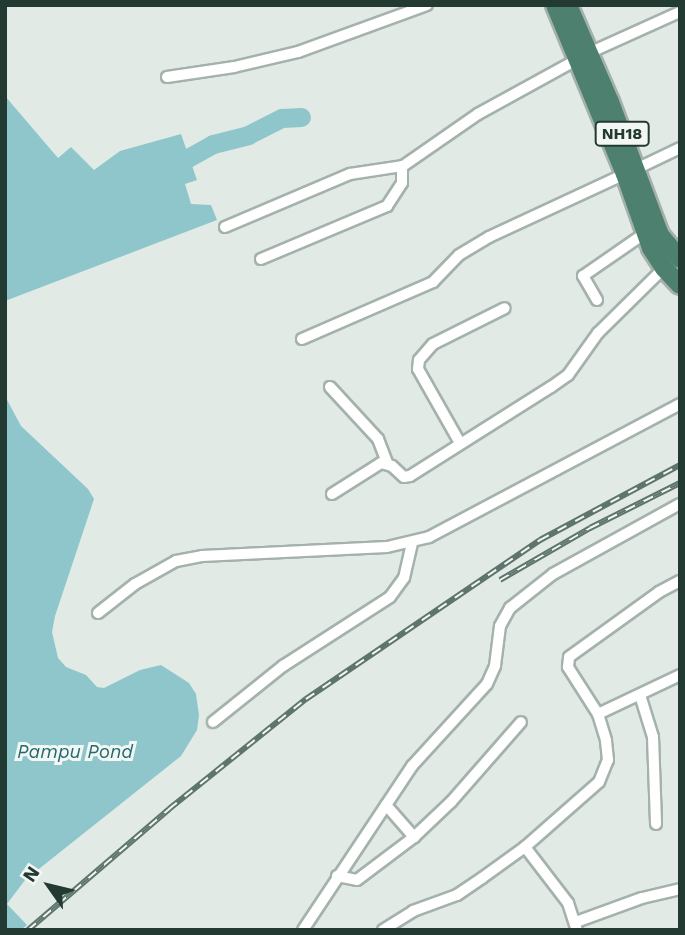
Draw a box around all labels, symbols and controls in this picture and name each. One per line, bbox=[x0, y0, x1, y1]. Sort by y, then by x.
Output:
road number: NH18 bbox=[594, 122, 650, 146]
water label: Pampu Pond bbox=[17, 741, 133, 763]
north arrow bbox=[14, 851, 84, 921]
text: N bbox=[18, 862, 45, 886]

